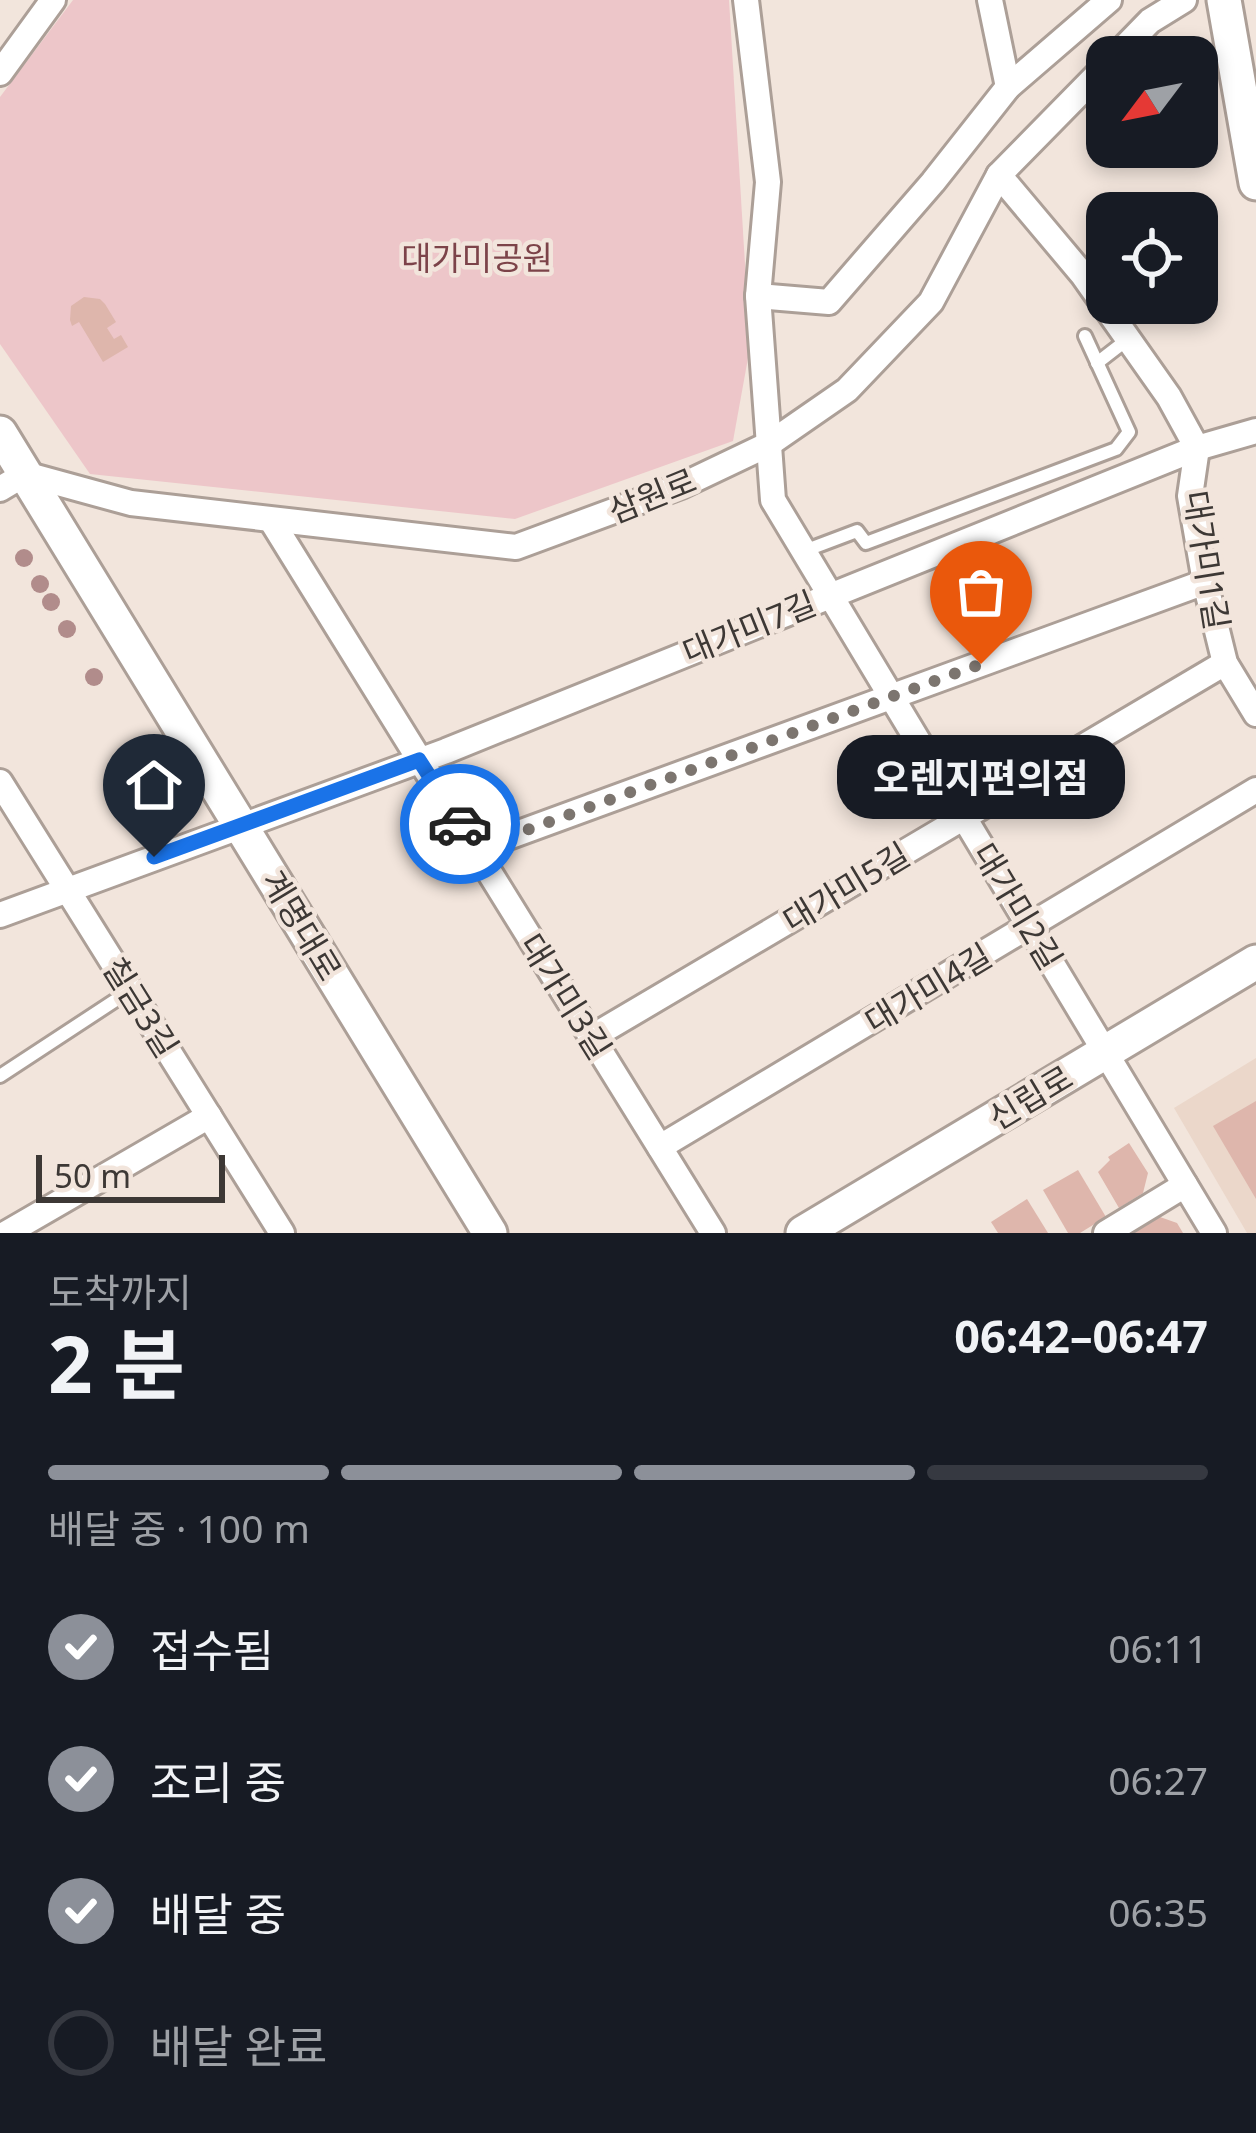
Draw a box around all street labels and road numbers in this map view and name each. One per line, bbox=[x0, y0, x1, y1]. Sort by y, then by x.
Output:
street label: 삼원로 bbox=[601, 457, 703, 533]
street label: 대가미1길 bbox=[1174, 487, 1240, 633]
street label: 대가미7길 bbox=[676, 580, 822, 674]
street label: 대가미5길 bbox=[774, 832, 918, 942]
street label: 대가미2길 bbox=[963, 834, 1073, 978]
street label: 계명대로 bbox=[251, 861, 353, 989]
street label: 대가미3길 bbox=[510, 925, 622, 1067]
street label: 대가미4길 bbox=[856, 933, 1000, 1043]
street label: 칠금3길 bbox=[93, 948, 189, 1066]
street label: 신립로 bbox=[979, 1054, 1081, 1140]

